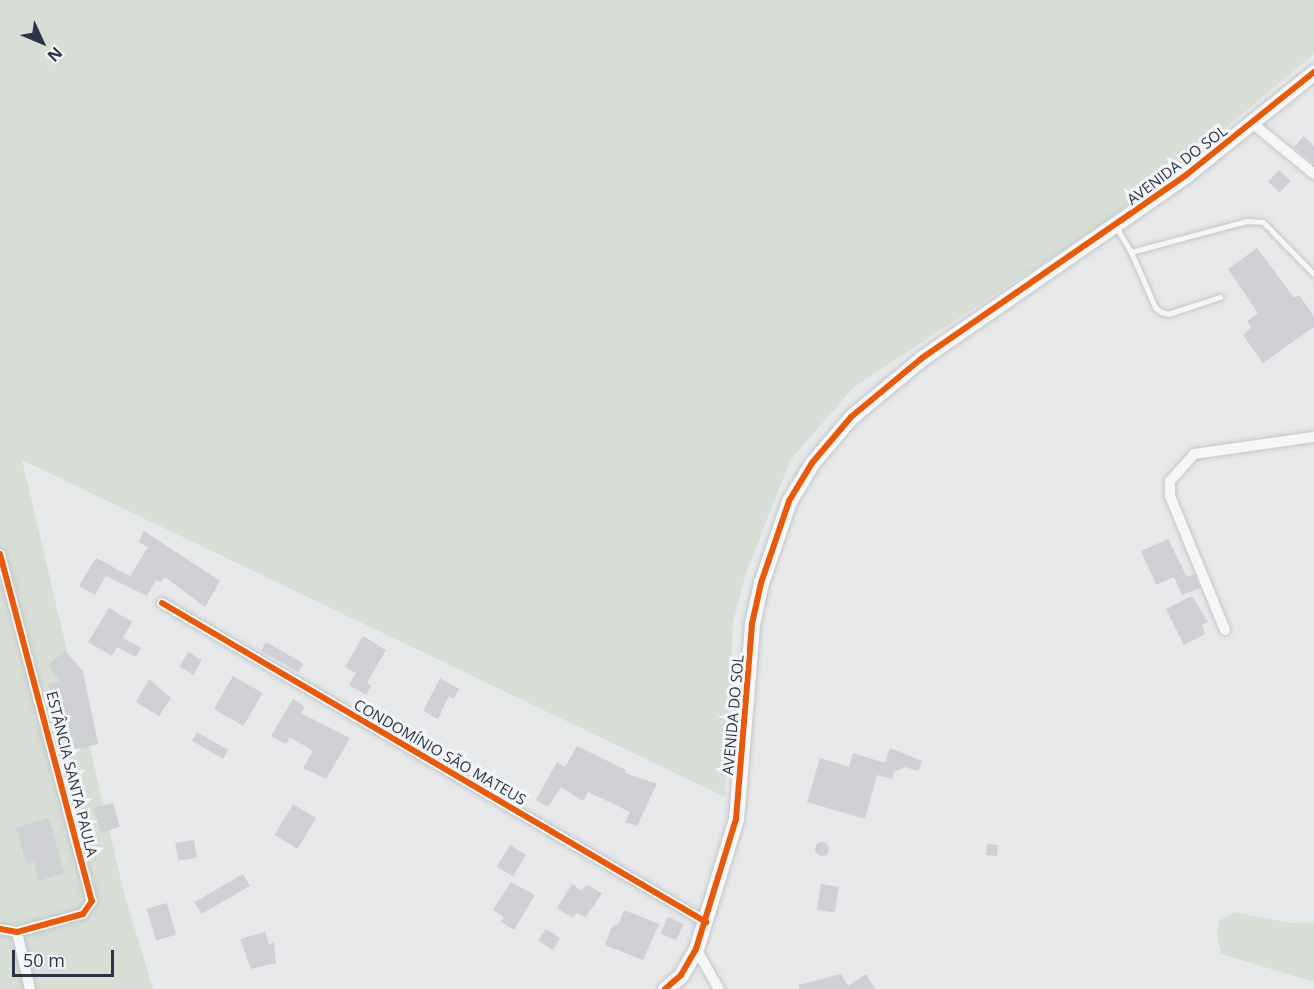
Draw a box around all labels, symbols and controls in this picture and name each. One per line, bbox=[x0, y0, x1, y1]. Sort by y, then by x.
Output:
north arrow bbox=[12, 12, 72, 72]
text: N bbox=[43, 42, 67, 67]
street label: AVENIDA DO SOL bbox=[1123, 121, 1231, 209]
street label: AVENIDA DO SOL bbox=[719, 654, 747, 776]
street label: ESTÂNCIA SANTA PAULA bbox=[43, 689, 101, 859]
street label: CONDOMÍNIO SÃO MATEUS bbox=[351, 695, 529, 809]
scale bar bbox=[15, 938, 117, 976]
text: 50 m bbox=[23, 948, 65, 972]

